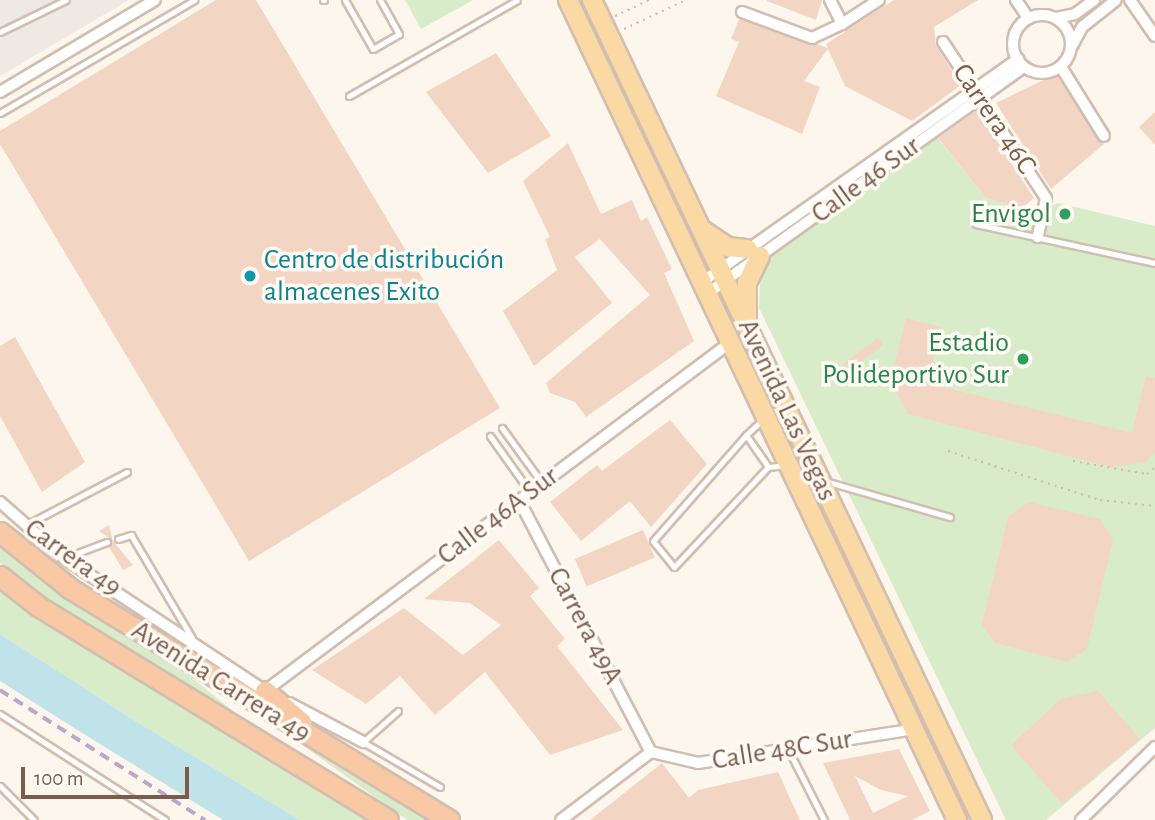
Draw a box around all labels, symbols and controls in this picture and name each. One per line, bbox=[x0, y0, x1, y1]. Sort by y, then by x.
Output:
street label: Carrera 46C bbox=[945, 58, 1043, 180]
street label: Calle 46 Sur bbox=[805, 129, 927, 231]
place label: Envigol bbox=[971, 197, 1051, 231]
marker: Envigol bbox=[1057, 206, 1073, 222]
place label: Centro de distribución almacenes Exito bbox=[264, 243, 504, 309]
marker: Centro de distribución almacenes Exito bbox=[242, 268, 258, 284]
street label: Avenida Las Vegas bbox=[730, 314, 844, 506]
place label: Estadio Polideportivo Sur bbox=[822, 326, 1009, 392]
marker: Estadio Polideportivo Sur bbox=[1015, 351, 1031, 367]
street label: Calle 46A Sur bbox=[431, 460, 565, 572]
street label: Carrera 49 bbox=[18, 512, 128, 604]
street label: Carrera 49A bbox=[540, 562, 630, 690]
street label: Avenida Carrera 49 bbox=[125, 614, 317, 750]
street label: Calle 48C Sur bbox=[710, 722, 854, 778]
scale bar bbox=[24, 754, 192, 798]
text: 100 m bbox=[34, 768, 84, 789]

